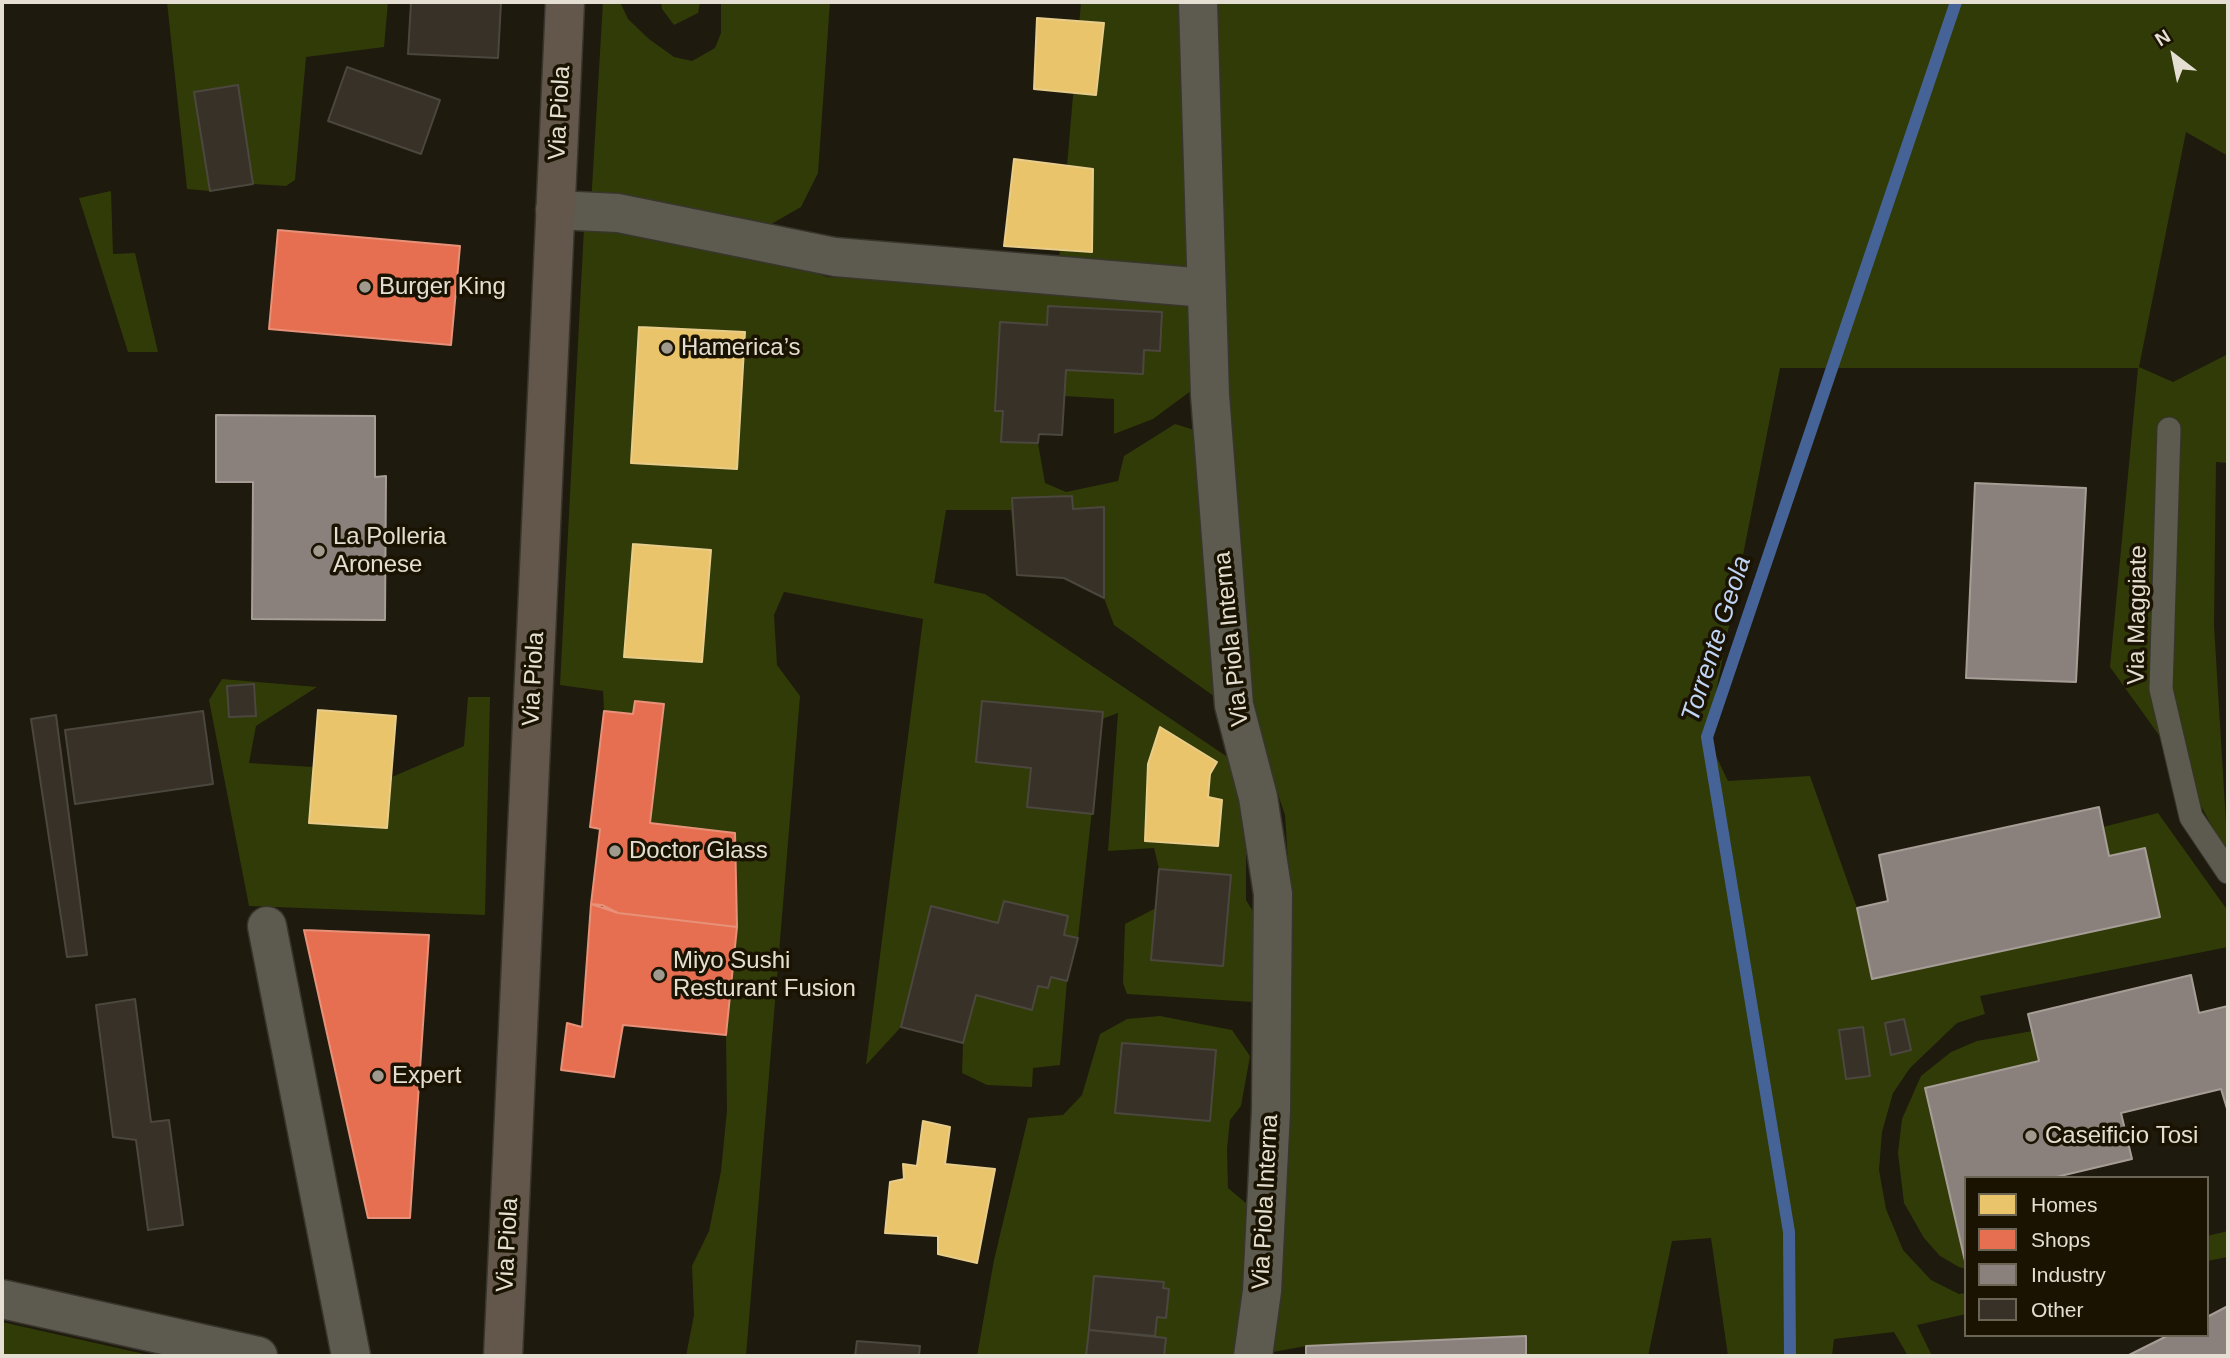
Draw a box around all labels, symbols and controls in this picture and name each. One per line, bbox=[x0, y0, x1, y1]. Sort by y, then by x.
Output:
north arrow bbox=[2139, 21, 2209, 91]
text: N bbox=[2151, 25, 2174, 50]
street label: Via Piola bbox=[543, 65, 577, 161]
place label: Burger King bbox=[379, 273, 506, 301]
marker: Burger King bbox=[357, 279, 373, 295]
place label: Hamerica’s bbox=[681, 334, 801, 362]
marker: Hamerica’s bbox=[659, 340, 675, 356]
place label: La Polleria Aronese bbox=[333, 523, 446, 579]
marker: La Polleria Aronese bbox=[311, 543, 327, 559]
street label: Via Maggiate bbox=[2122, 545, 2154, 685]
street label: Via Piola Interna bbox=[1208, 550, 1256, 728]
water label: Torrente Geola bbox=[1676, 552, 1758, 726]
street label: Via Piola bbox=[517, 631, 551, 727]
place label: Doctor Glass bbox=[629, 837, 768, 865]
marker: Doctor Glass bbox=[607, 843, 623, 859]
place label: Miyo Sushi Resturant Fusion bbox=[673, 947, 856, 1003]
marker: Miyo Sushi Resturant Fusion bbox=[651, 967, 667, 983]
place label: Expert bbox=[392, 1062, 461, 1090]
marker: Expert bbox=[370, 1068, 386, 1084]
street label: Via Piola Interna bbox=[1247, 1114, 1285, 1290]
place label: Caseificio Tosi bbox=[2045, 1122, 2198, 1150]
marker: Caseificio Tosi bbox=[2023, 1128, 2039, 1144]
legend bbox=[1964, 1176, 2209, 1337]
text: Homes bbox=[2031, 1193, 2098, 1216]
street label: Via Piola bbox=[491, 1197, 525, 1293]
text: Shops bbox=[2031, 1228, 2091, 1251]
text: Industry bbox=[2031, 1263, 2106, 1286]
text: Other bbox=[2031, 1298, 2084, 1321]

